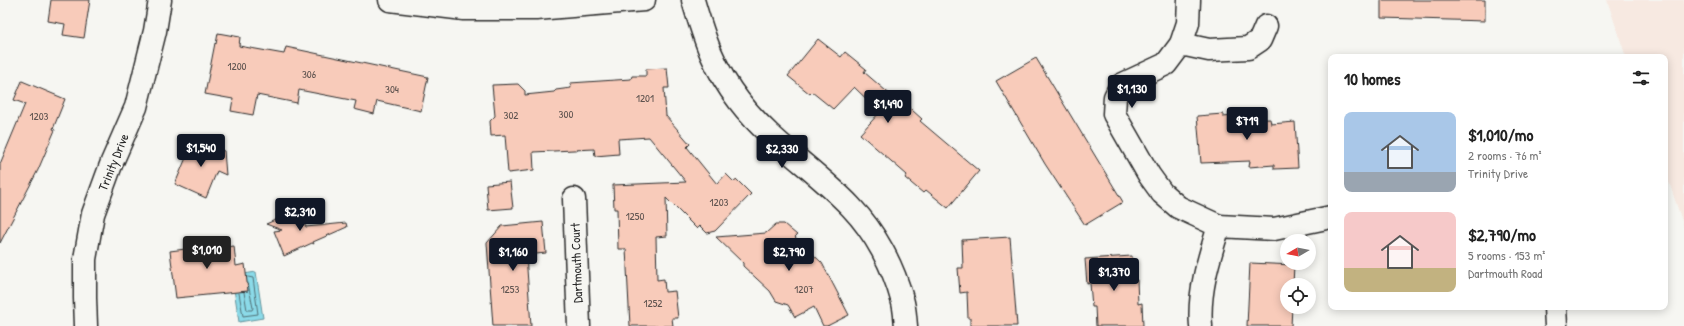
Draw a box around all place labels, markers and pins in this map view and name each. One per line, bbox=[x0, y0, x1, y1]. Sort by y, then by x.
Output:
pin: $1,130 bbox=[1099, 75, 1165, 109]
pin: $1,490 bbox=[855, 90, 921, 124]
pin: $719 bbox=[1223, 107, 1271, 141]
pin: $1,540 bbox=[168, 134, 234, 168]
pin: $2,330 bbox=[749, 135, 815, 169]
pin: $2,310 bbox=[267, 198, 333, 232]
pin: $1,010 bbox=[174, 236, 240, 270]
pin: $1,160 bbox=[480, 238, 546, 272]
pin: $2,790 bbox=[756, 238, 822, 272]
pin: $1,370 bbox=[1081, 258, 1147, 292]

